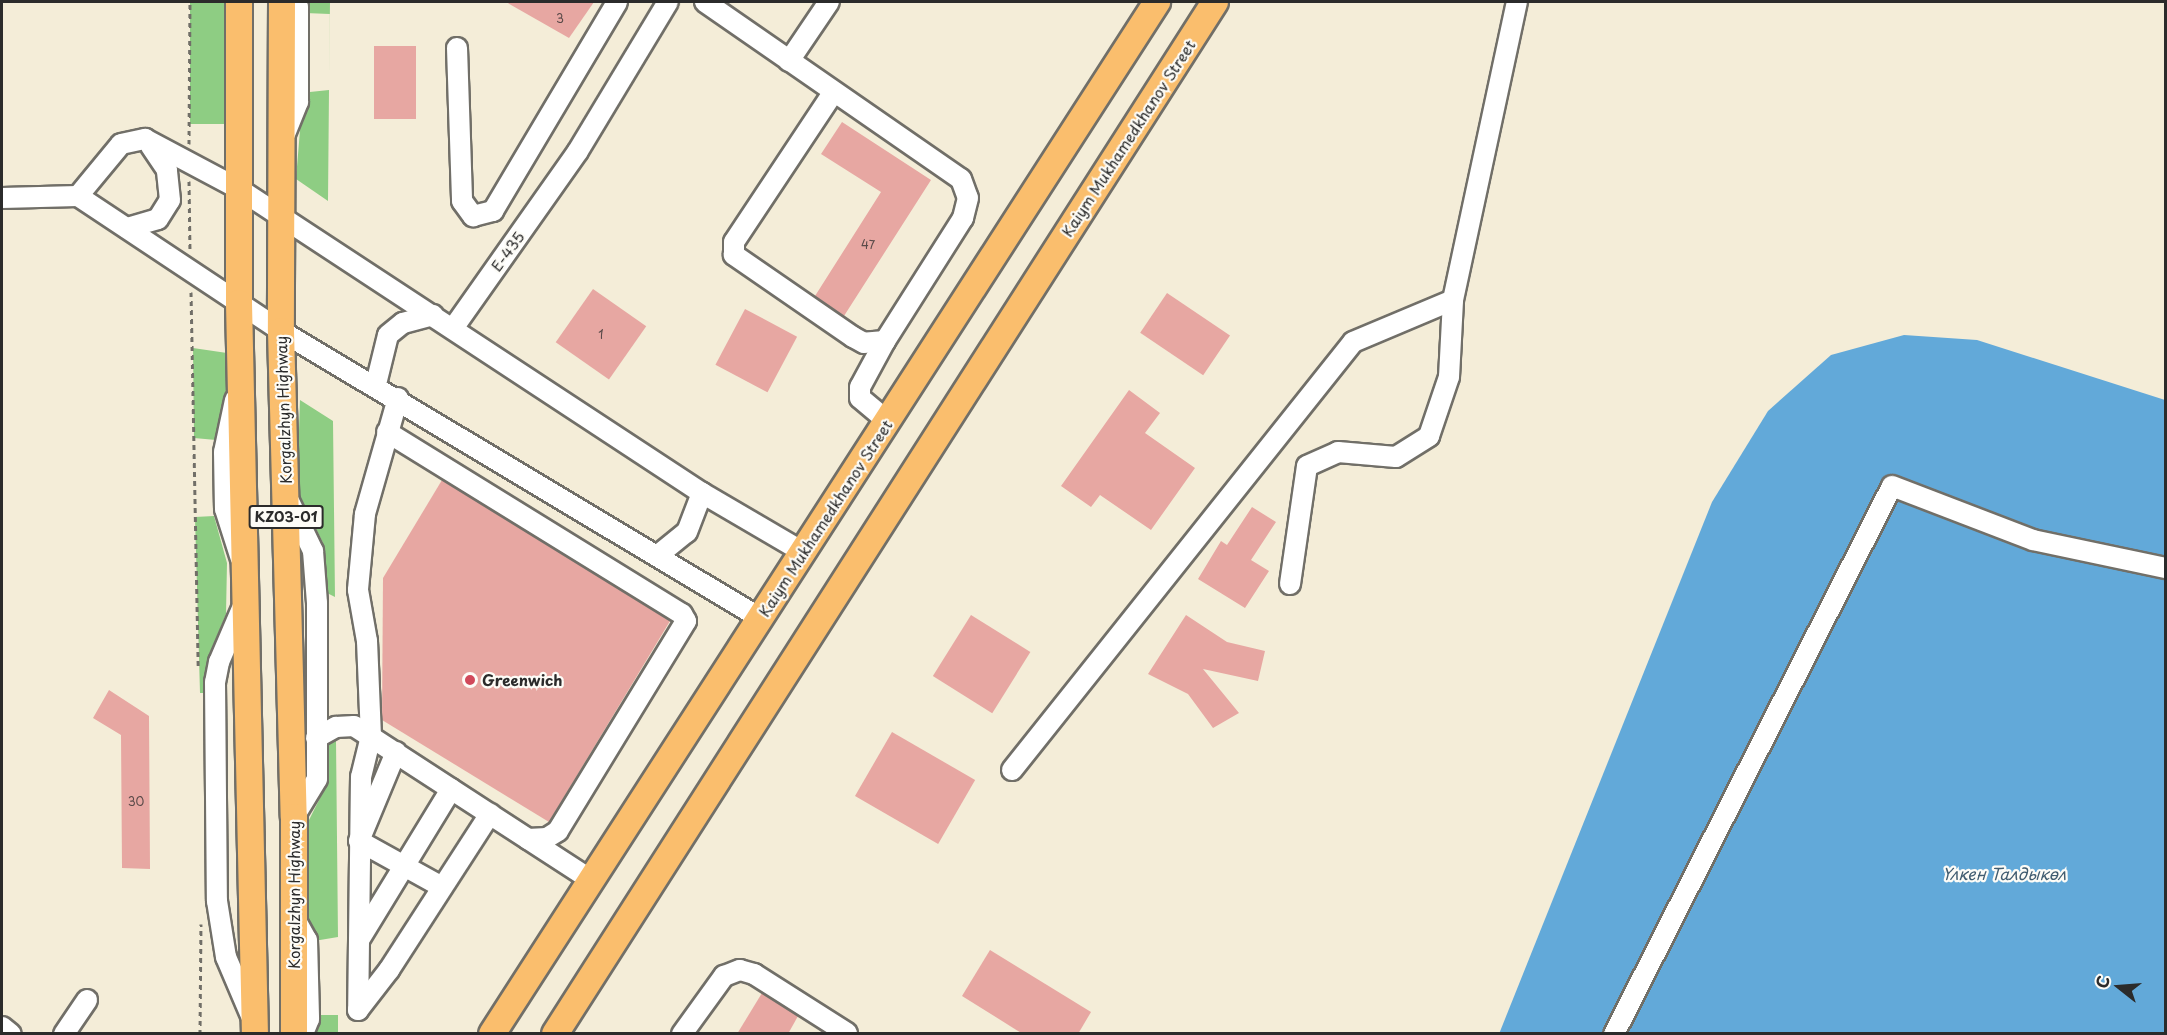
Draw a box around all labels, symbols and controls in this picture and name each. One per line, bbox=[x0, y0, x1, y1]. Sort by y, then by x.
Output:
house number: 3 bbox=[556, 12, 564, 26]
street label: Kaiym Mukhamedkhanov Street bbox=[1057, 36, 1199, 240]
street label: Е-435 bbox=[487, 228, 527, 274]
house number: 47 bbox=[861, 238, 875, 252]
house number: 1 bbox=[598, 328, 604, 342]
street label: Korgalzhyn Highway bbox=[271, 335, 295, 485]
street label: Kaiym Mukhamedkhanov Street bbox=[754, 416, 896, 620]
road number: KZ03-01 bbox=[248, 506, 324, 528]
place label: Greenwich bbox=[482, 671, 563, 689]
marker: Greenwich bbox=[463, 673, 477, 687]
house number: 30 bbox=[128, 795, 144, 809]
street label: Korgalzhyn Highway bbox=[285, 820, 303, 970]
water label: Үлкен Талдыкөл bbox=[1941, 863, 2067, 883]
north arrow bbox=[2089, 957, 2149, 1017]
text: С bbox=[2089, 972, 2115, 991]

